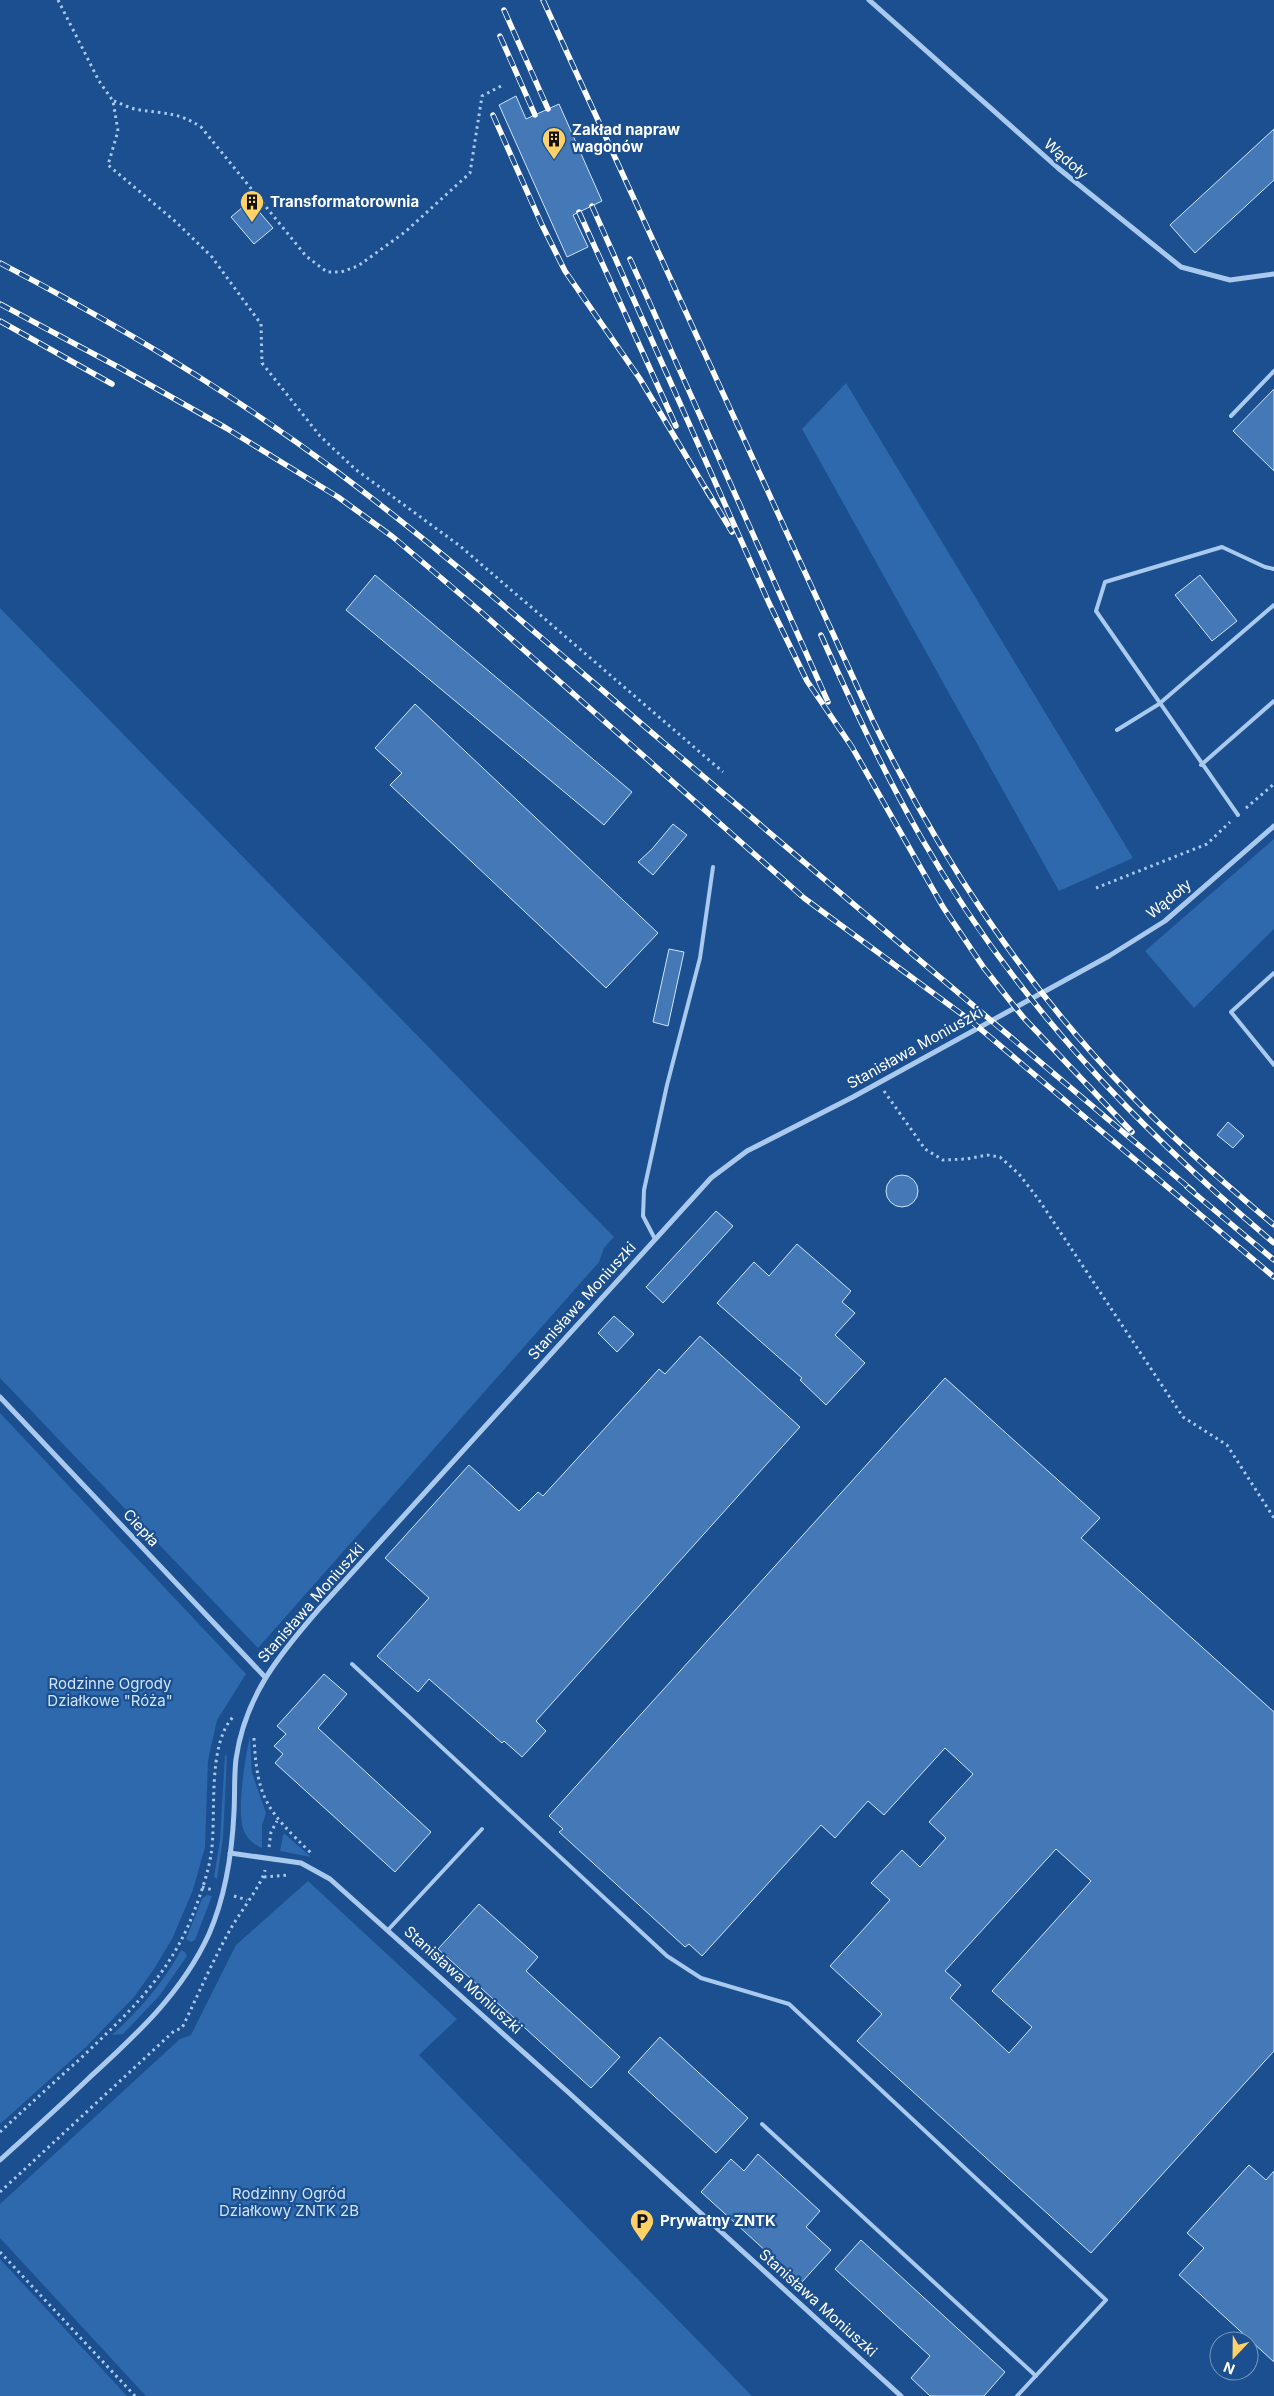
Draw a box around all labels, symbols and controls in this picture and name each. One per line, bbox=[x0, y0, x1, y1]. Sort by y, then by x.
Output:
place label: Zakład napraw wagonów bbox=[572, 120, 680, 156]
building icon: Zakład napraw wagonów bbox=[541, 126, 567, 160]
street label: Wądoły bbox=[1040, 134, 1093, 183]
building icon: Transformatorownia bbox=[239, 189, 265, 223]
place label: Transformatorownia bbox=[270, 192, 419, 211]
street label: Wądoły bbox=[1142, 874, 1196, 923]
street label: Stanisława Moniuszki bbox=[844, 1002, 986, 1093]
street label: Stanisława Moniuszki bbox=[524, 1238, 640, 1364]
street label: Ciepła bbox=[119, 1505, 164, 1550]
street label: Stanisława Moniuszki bbox=[253, 1539, 368, 1666]
park label: Rodzinne Ogrody Działkowe "Róża" bbox=[47, 1674, 173, 1710]
street label: Stanisława Moniuszki bbox=[400, 1922, 526, 2038]
park label: Rodzinny Ogród Działkowy ZNTK 2B bbox=[219, 2184, 359, 2220]
parking icon: Prywatny ZNTK bbox=[629, 2208, 655, 2242]
place label: Prywatny ZNTK bbox=[660, 2211, 776, 2230]
street label: Stanisława Moniuszki bbox=[755, 2245, 881, 2361]
north arrow bbox=[1209, 2331, 1259, 2381]
text: N bbox=[1221, 2359, 1237, 2378]

